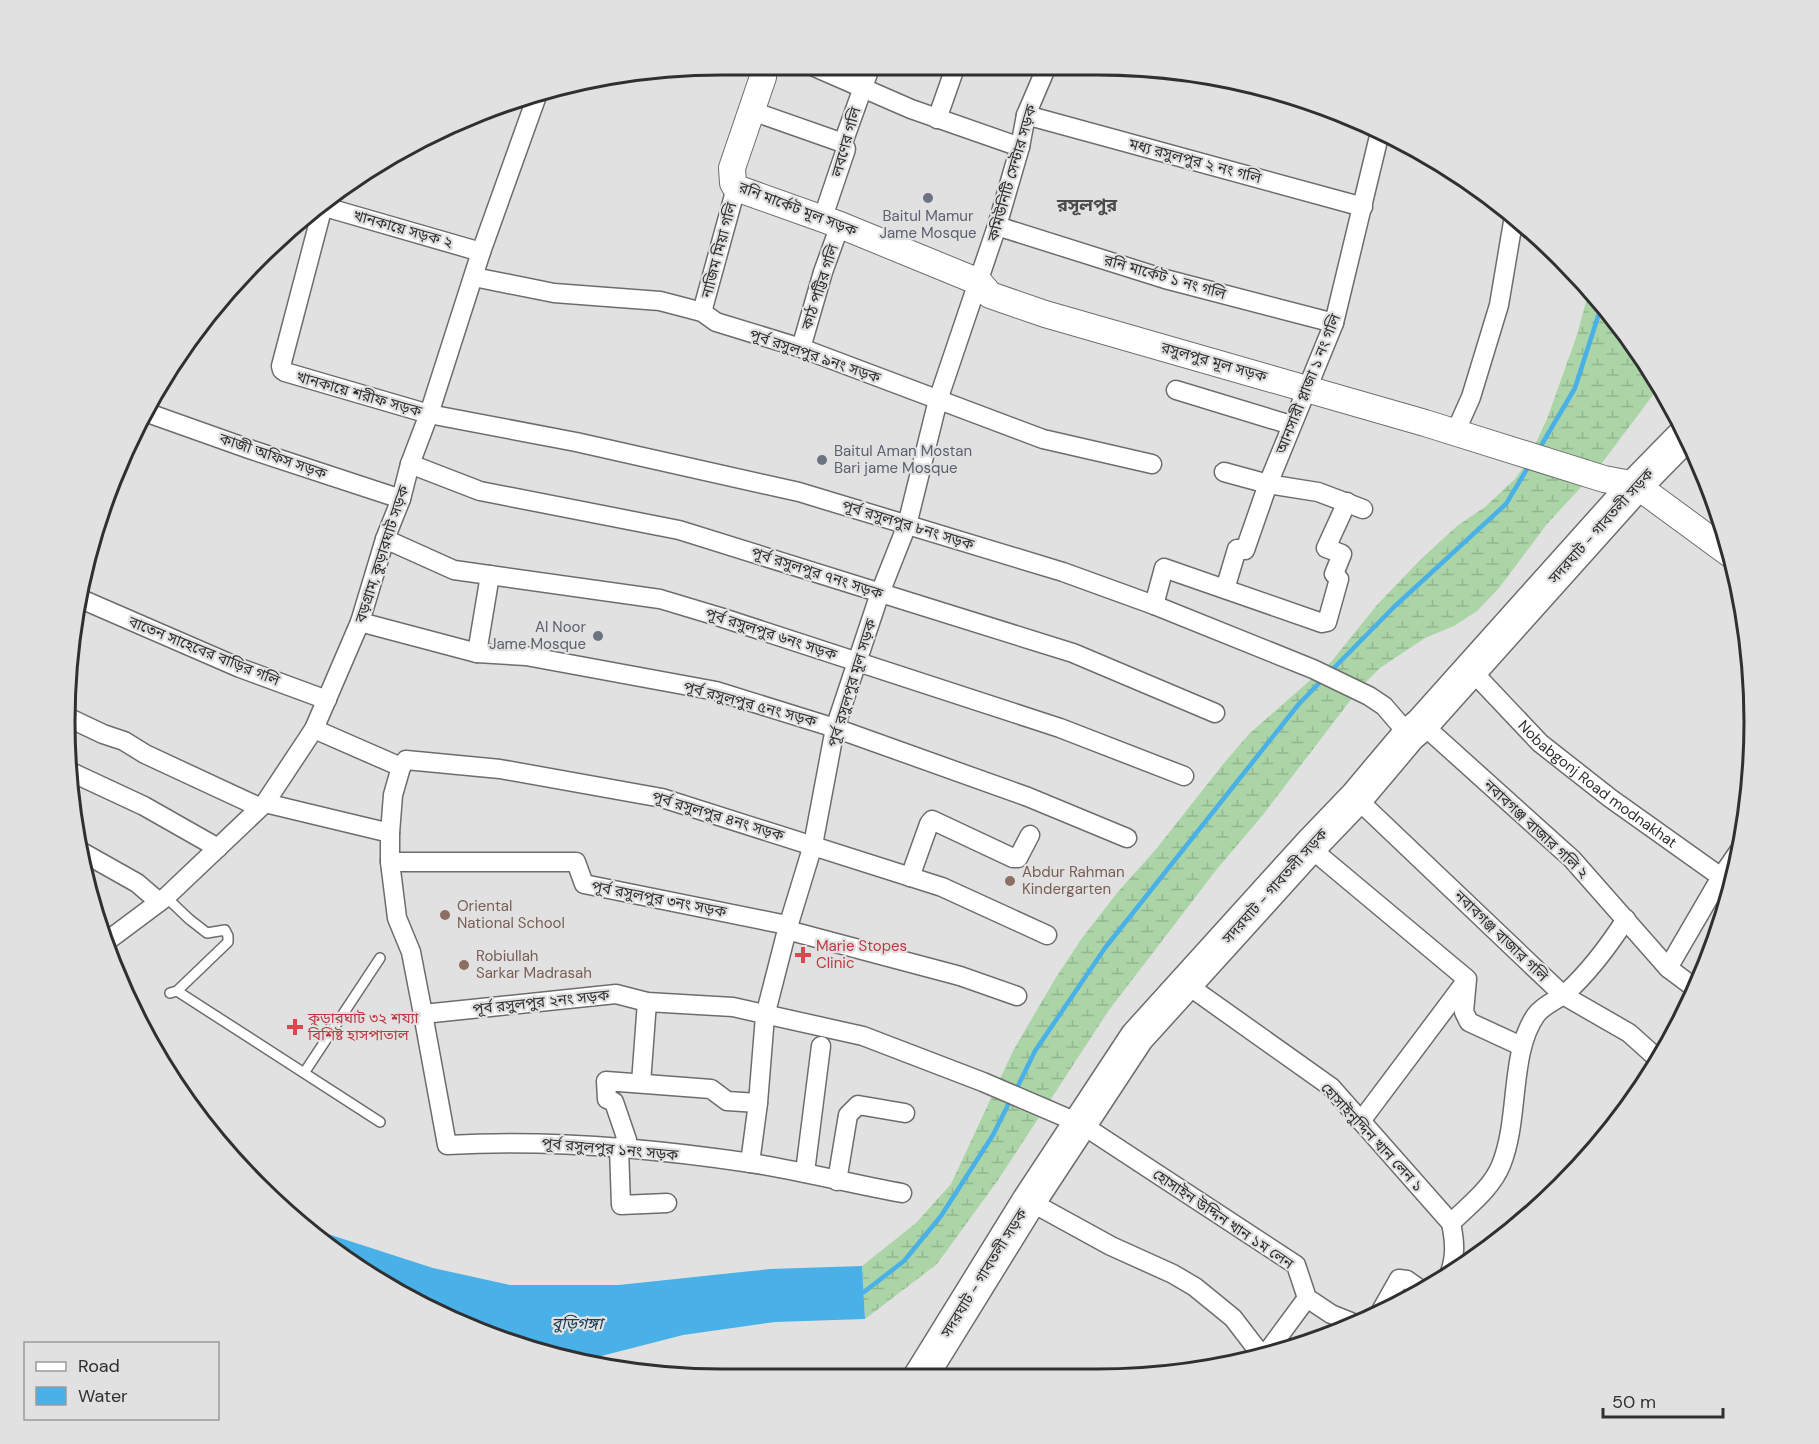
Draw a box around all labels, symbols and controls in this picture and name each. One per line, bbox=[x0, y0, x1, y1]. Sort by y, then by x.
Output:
street label: কমিউনিটি সেন্টার সড়ক bbox=[983, 101, 1041, 245]
street label: লবণের গলি bbox=[826, 104, 866, 180]
street label: মধ্য রসুলপুর ২ নং গলি bbox=[1126, 133, 1264, 189]
street label: রনি মার্কেট মূল সড়ক bbox=[735, 177, 861, 241]
marker: Baitul Mamur Jame Mosque bbox=[921, 191, 935, 205]
district label: রসূলপুর bbox=[1056, 193, 1118, 217]
street label: নাজিম মিয়া গলি bbox=[696, 199, 742, 301]
street label: খানকায়ে সড়ক ২ bbox=[351, 205, 455, 253]
place label: Baitul Mamur Jame Mosque bbox=[879, 206, 977, 243]
street label: কাঠ পট্টির গলি bbox=[796, 241, 844, 333]
street label: রনি মার্কেট ১ নং গলি bbox=[1101, 250, 1229, 304]
street label: আনসারী প্লাজা ১ নং গলি bbox=[1270, 310, 1346, 458]
street label: পূর্ব রসুলপুর ৯নং সড়ক bbox=[747, 324, 884, 388]
street label: রসুলপুর মূল সড়ক bbox=[1158, 337, 1270, 387]
street label: খানকায়ে শরীফ সড়ক bbox=[294, 367, 425, 422]
street label: কাজী অফিস সড়ক bbox=[216, 428, 330, 484]
place label: Baitul Aman Mostan Bari jame Mosque bbox=[834, 441, 972, 478]
marker: Baitul Aman Mostan Bari jame Mosque bbox=[815, 453, 829, 467]
street label: সদরঘাট - গাবতলী সড়ক bbox=[1543, 463, 1659, 589]
street label: বড়গ্রাম, কুড়ারঘাট সড়ক bbox=[350, 482, 414, 626]
street label: পূর্ব রসুলপুর ৮নং সড়ক bbox=[839, 495, 977, 555]
street label: পূর্ব রসুলপুর ৭নং সড়ক bbox=[749, 542, 886, 604]
street label: পূর্ব রসুলপুর ৬নং সড়ক bbox=[703, 603, 840, 665]
street label: বাতেন সাহেবের বাড়ির গলি bbox=[125, 611, 283, 691]
street label: পূর্ব রসুলপুর মূল সড়ক bbox=[823, 616, 881, 749]
place label: Al Noor Jame Mosque bbox=[489, 617, 586, 654]
marker: Al Noor Jame Mosque bbox=[591, 629, 605, 643]
street label: পূর্ব রসুলপুর ৫নং সড়ক bbox=[681, 677, 820, 732]
street label: Nobabgonj Road modnakhat bbox=[1514, 716, 1681, 853]
street label: নবাবগঞ্জ বাজার গলি ২ bbox=[1479, 775, 1593, 883]
street label: পূর্ব রসুলপুর ৪নং সড়ক bbox=[649, 786, 787, 846]
street label: সদরঘাট - গাবতলী সড়ক bbox=[1217, 823, 1333, 949]
place label: Abdur Rahman Kindergarten bbox=[1022, 862, 1125, 899]
marker: Abdur Rahman Kindergarten bbox=[1003, 874, 1017, 888]
street label: পূর্ব রসুলপুর ৩নং সড়ক bbox=[590, 876, 729, 922]
street label: নবাবগঞ্জ বাজার গলি bbox=[1449, 885, 1553, 987]
place label: Oriental National School bbox=[457, 896, 565, 933]
marker: Oriental National School bbox=[438, 908, 452, 922]
place label: Marie Stopes Clinic bbox=[816, 936, 907, 973]
place label: Robiullah Sarkar Madrasah bbox=[476, 946, 592, 983]
marker: Marie Stopes Clinic bbox=[794, 946, 812, 964]
marker: Robiullah Sarkar Madrasah bbox=[457, 958, 471, 972]
street label: পূর্ব রসুলপুর ২নং সড়ক bbox=[472, 985, 611, 1019]
place label: কুড়ারঘাট ৩২ শয্যা বিশিষ্ট হাসপাতাল bbox=[307, 1008, 420, 1045]
marker: কুড়ারঘাট ৩২ শয্যা বিশিষ্ট হাসপাতাল bbox=[286, 1018, 304, 1036]
street label: হোসাইনুদ্দিন খান লেন ১ bbox=[1316, 1078, 1428, 1196]
street label: পূর্ব রসুলপুর ১নং সড়ক bbox=[541, 1133, 680, 1165]
street label: হোসাইন উদ্দিন খান ১ম লেন bbox=[1149, 1164, 1298, 1274]
street label: সদরঘাট - গাবতলী সড়ক bbox=[936, 1204, 1032, 1342]
water label: বুড়িগঙ্গা bbox=[552, 1313, 605, 1334]
legend bbox=[24, 1342, 219, 1420]
text: Road bbox=[78, 1354, 120, 1378]
scale bar bbox=[1603, 1381, 1723, 1419]
text: Water bbox=[78, 1384, 128, 1408]
text: 50 m bbox=[1612, 1390, 1656, 1414]

